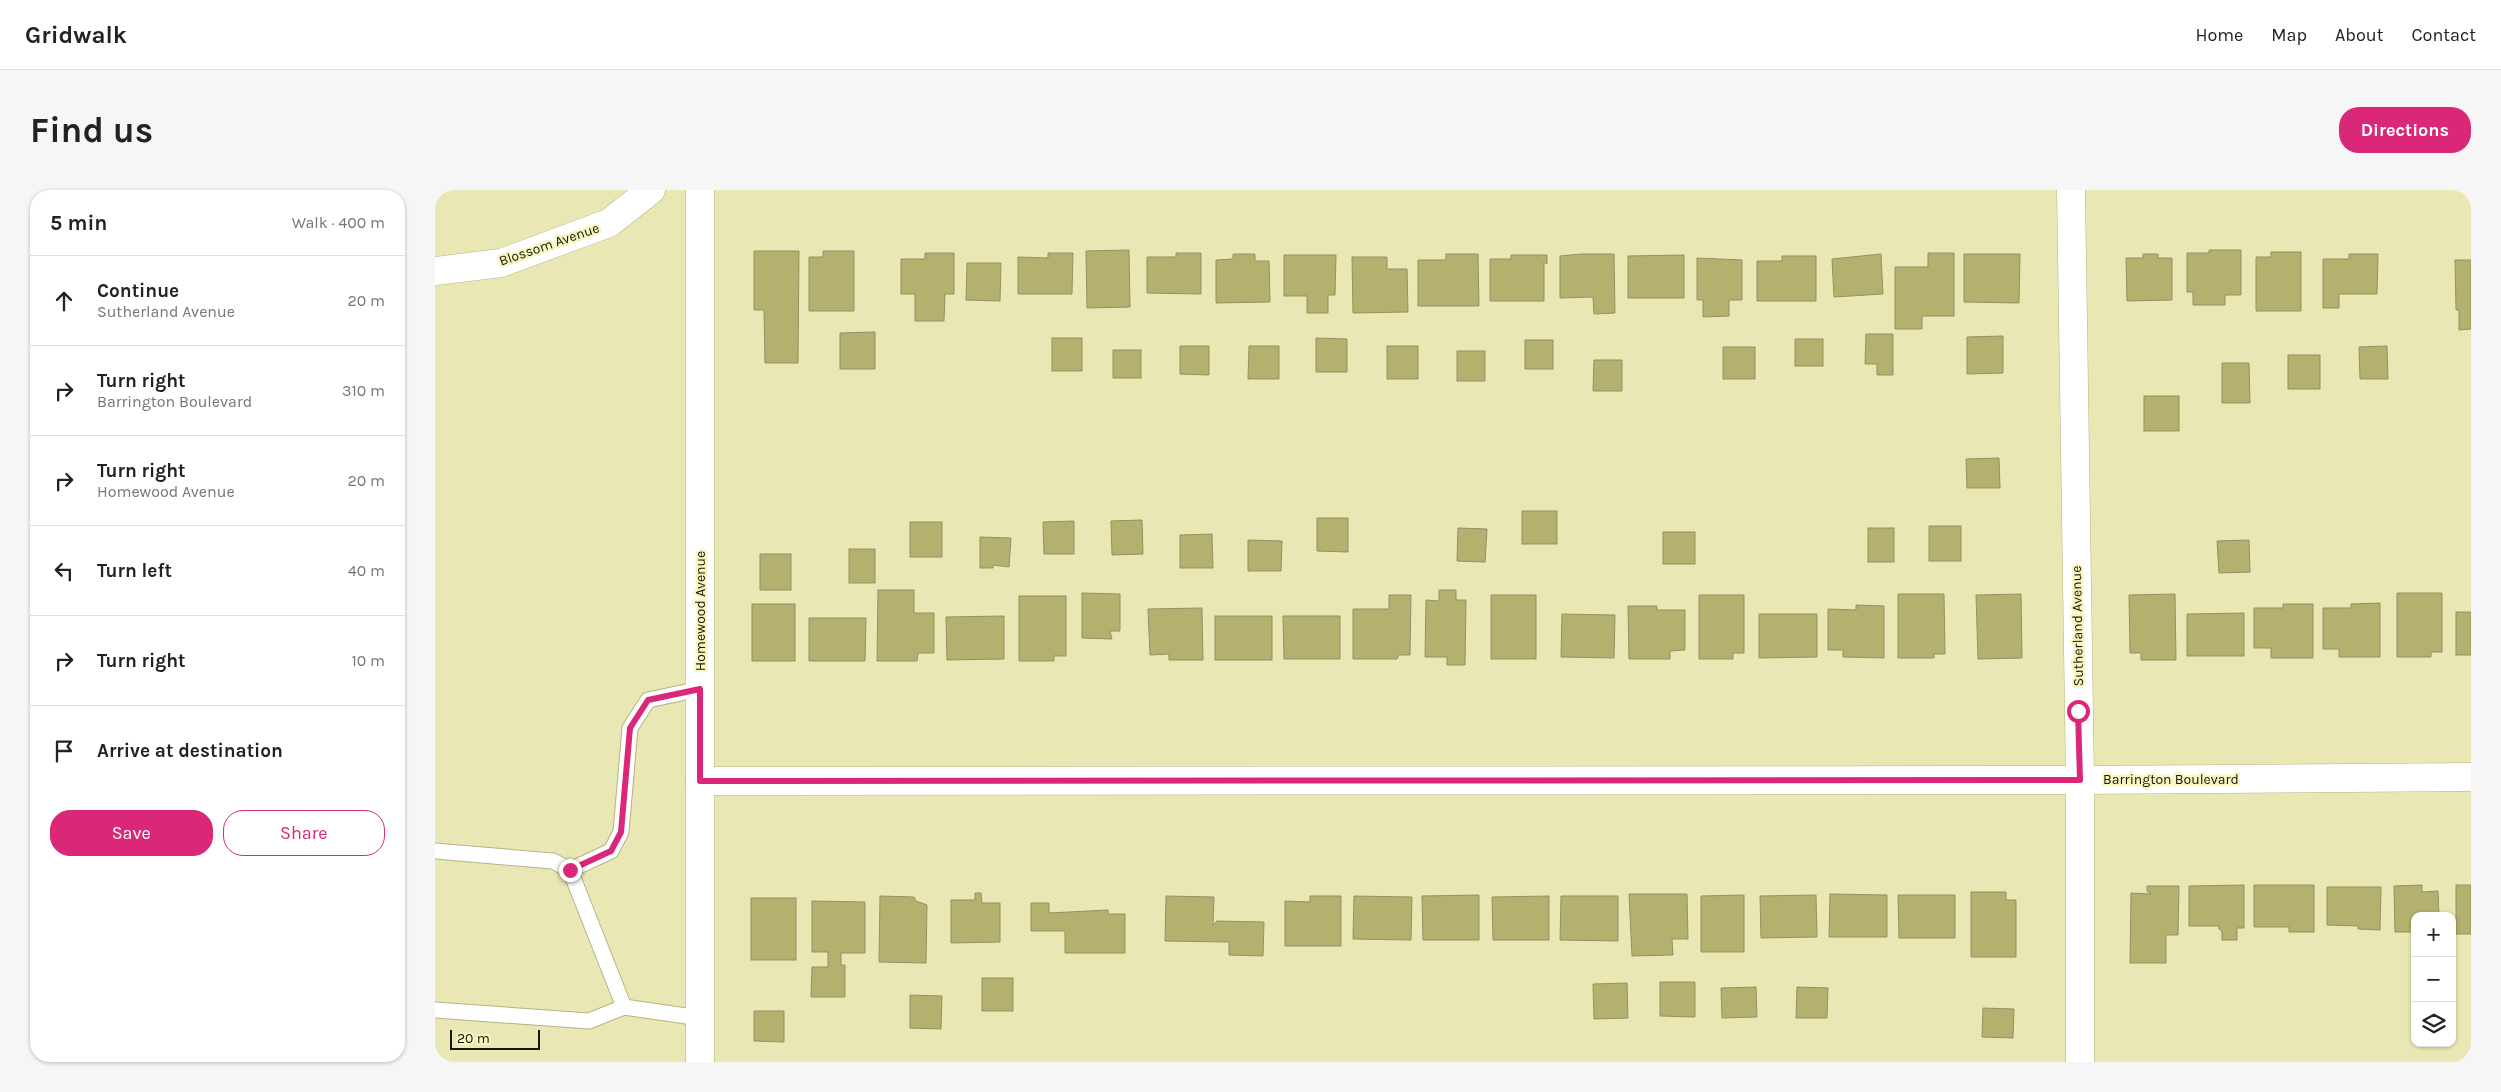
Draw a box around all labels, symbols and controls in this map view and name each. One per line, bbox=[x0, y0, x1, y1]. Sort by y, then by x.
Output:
text: Gridwalk bbox=[25, 21, 127, 49]
text: Home bbox=[2195, 24, 2243, 46]
text: Map bbox=[2271, 24, 2307, 46]
text: About bbox=[2335, 24, 2384, 46]
text: Contact bbox=[2412, 24, 2476, 46]
button: Directions bbox=[2339, 107, 2471, 153]
text: Find us bbox=[30, 110, 153, 151]
text: 5 min bbox=[50, 211, 107, 235]
text: Walk · 400 m bbox=[292, 213, 385, 232]
street label: Blossom Avenue bbox=[497, 219, 602, 270]
text: Continue bbox=[97, 280, 179, 302]
icon: ahead bbox=[50, 287, 78, 315]
text: 20 m bbox=[347, 291, 385, 310]
text: Sutherland Avenue bbox=[97, 302, 235, 321]
text: Turn right bbox=[97, 370, 186, 392]
icon: right bbox=[50, 377, 78, 405]
text: 310 m bbox=[342, 381, 385, 400]
text: Barrington Boulevard bbox=[97, 392, 252, 411]
text: Turn right bbox=[97, 460, 186, 482]
icon: right bbox=[50, 467, 78, 495]
text: 20 m bbox=[347, 471, 385, 490]
text: Homewood Avenue bbox=[97, 482, 235, 501]
street label: Homewood Avenue bbox=[692, 551, 709, 671]
icon: left bbox=[50, 557, 78, 585]
text: Turn left bbox=[97, 560, 172, 582]
text: 40 m bbox=[348, 561, 385, 580]
street label: Sutherland Avenue bbox=[2068, 566, 2087, 686]
icon: right bbox=[50, 647, 78, 675]
text: Turn right bbox=[97, 650, 186, 672]
text: 10 m bbox=[351, 651, 385, 670]
route start bbox=[2067, 700, 2090, 723]
icon: arrive bbox=[50, 737, 78, 765]
text: Arrive at destination bbox=[97, 740, 283, 762]
street label: Barrington Boulevard bbox=[2103, 771, 2239, 788]
button: Save bbox=[50, 810, 213, 856]
button: Share bbox=[223, 810, 385, 856]
route end bbox=[559, 859, 582, 882]
map controls bbox=[2411, 912, 2456, 1047]
button: + bbox=[2411, 912, 2456, 957]
button: − bbox=[2411, 957, 2456, 1002]
button: layers bbox=[2411, 1002, 2456, 1047]
scale bar bbox=[450, 1027, 540, 1050]
text: 20 m bbox=[457, 1030, 490, 1047]

